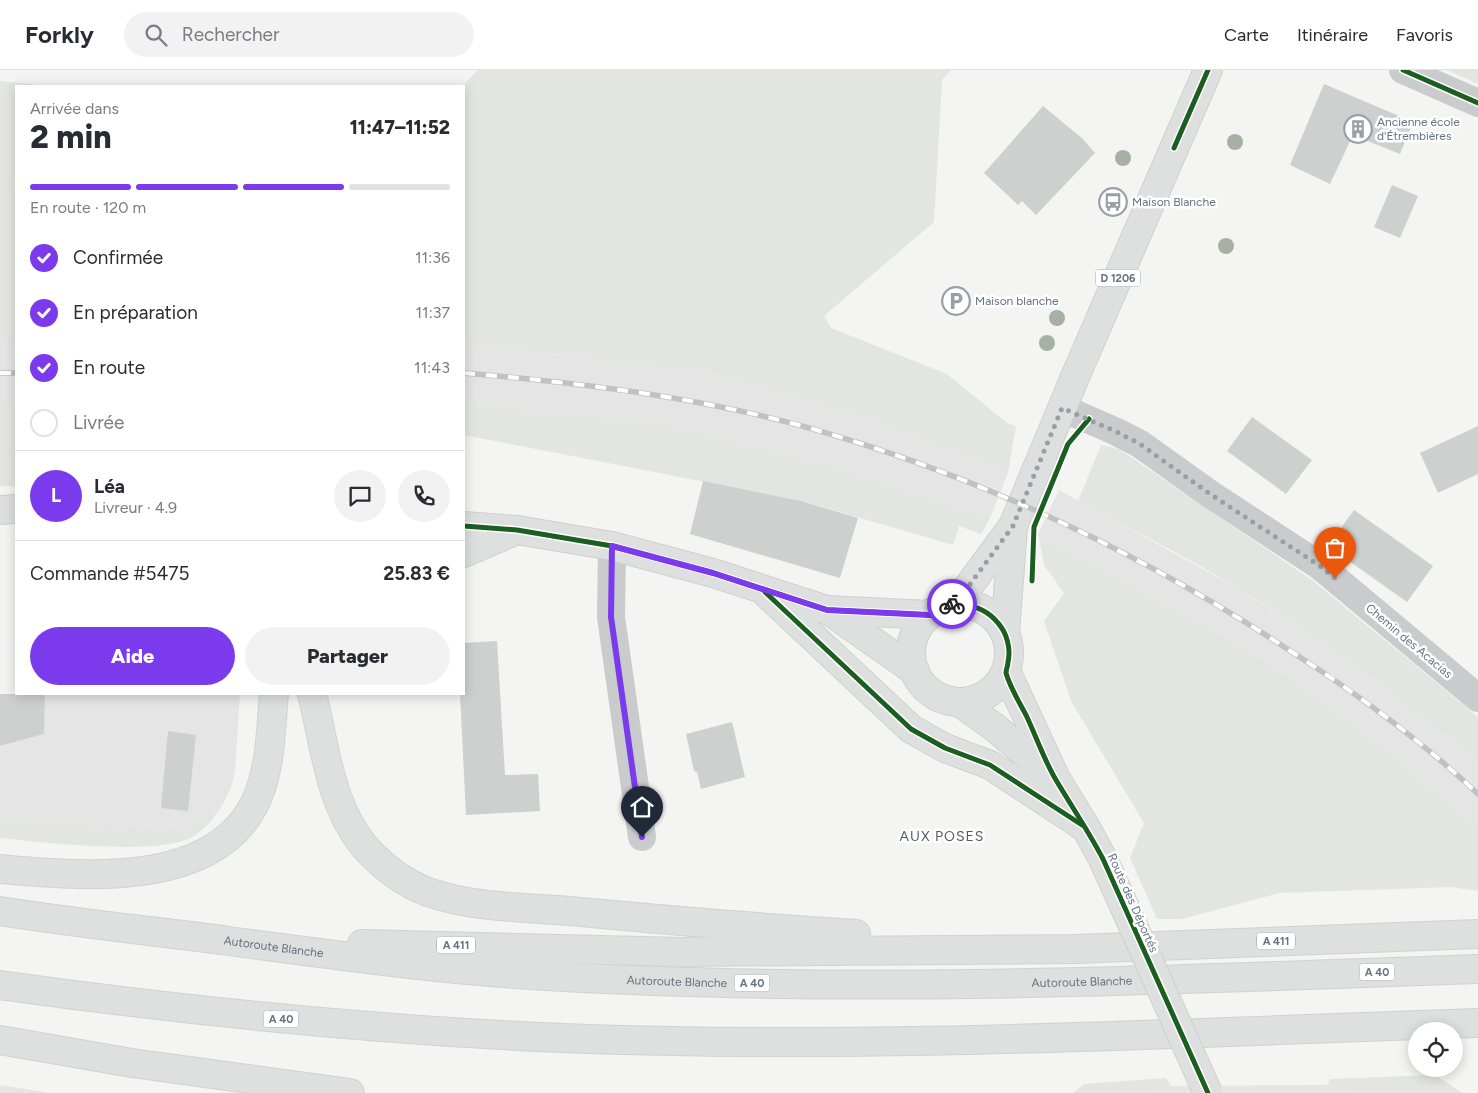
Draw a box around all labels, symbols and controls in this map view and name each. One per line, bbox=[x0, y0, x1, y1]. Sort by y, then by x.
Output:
search box bbox=[124, 12, 474, 57]
text: Forkly bbox=[25, 20, 94, 49]
icon: search bbox=[142, 21, 170, 49]
text: Rechercher bbox=[182, 23, 279, 46]
text: Carte bbox=[1224, 24, 1269, 46]
text: Itinéraire bbox=[1297, 24, 1368, 46]
text: Favoris bbox=[1396, 24, 1453, 46]
text: Arrivée dans bbox=[30, 99, 119, 118]
building icon: Ancienne école d'Étrembières bbox=[1343, 114, 1373, 144]
place label: Ancienne école d'Étrembières bbox=[1377, 115, 1460, 143]
text: 11:47–11:52 bbox=[350, 116, 450, 139]
text: 2 min bbox=[30, 118, 112, 156]
bus stop icon: Maison Blanche bbox=[1098, 187, 1128, 217]
place label: Maison Blanche bbox=[1132, 195, 1216, 209]
text: En route · 120 m bbox=[30, 198, 146, 217]
icon: check bbox=[30, 244, 58, 272]
text: Confirmée bbox=[73, 246, 163, 269]
text: 11:36 bbox=[415, 248, 450, 267]
road number: D 1206 bbox=[1096, 270, 1140, 287]
parking icon: Maison blanche bbox=[941, 286, 971, 316]
place label: Maison blanche bbox=[975, 294, 1059, 308]
icon: check bbox=[30, 299, 58, 327]
text: En préparation bbox=[73, 301, 198, 324]
text: 11:37 bbox=[415, 303, 450, 322]
icon: check bbox=[30, 354, 58, 382]
text: En route bbox=[73, 356, 145, 379]
text: 11:43 bbox=[414, 358, 450, 377]
text: Livrée bbox=[73, 411, 124, 434]
button: chat bbox=[334, 470, 386, 522]
button: phone bbox=[398, 470, 450, 522]
text: Léa bbox=[94, 475, 125, 498]
text: L bbox=[51, 484, 61, 507]
text: Livreur · 4.9 bbox=[94, 498, 177, 517]
pin bbox=[1314, 527, 1356, 578]
icon: bag bbox=[1321, 534, 1349, 562]
text: Commande #5475 bbox=[30, 562, 189, 585]
text: 25.83 € bbox=[383, 562, 450, 585]
courier bbox=[927, 579, 977, 629]
icon: bike bbox=[938, 590, 966, 618]
street label: Chemin des Acacias bbox=[1363, 601, 1455, 681]
button: Aide bbox=[30, 627, 235, 685]
button: Partager bbox=[245, 627, 450, 685]
pin bbox=[621, 786, 663, 837]
icon: home bbox=[628, 793, 656, 821]
district label: AUX POSES bbox=[900, 828, 984, 845]
street label: Route des Déportés bbox=[1105, 851, 1161, 955]
road number: A 411 bbox=[1257, 932, 1295, 949]
street label: Autoroute Blanche bbox=[223, 933, 325, 961]
road number: A 411 bbox=[437, 936, 475, 954]
road number: A 40 bbox=[1360, 964, 1394, 980]
street label: Autoroute Blanche bbox=[626, 973, 728, 990]
road number: A 40 bbox=[734, 974, 770, 991]
street label: Autoroute Blanche bbox=[1031, 974, 1133, 990]
road number: A 40 bbox=[264, 1011, 298, 1028]
map controls bbox=[1408, 1022, 1463, 1077]
button: locate bbox=[1408, 1022, 1463, 1077]

